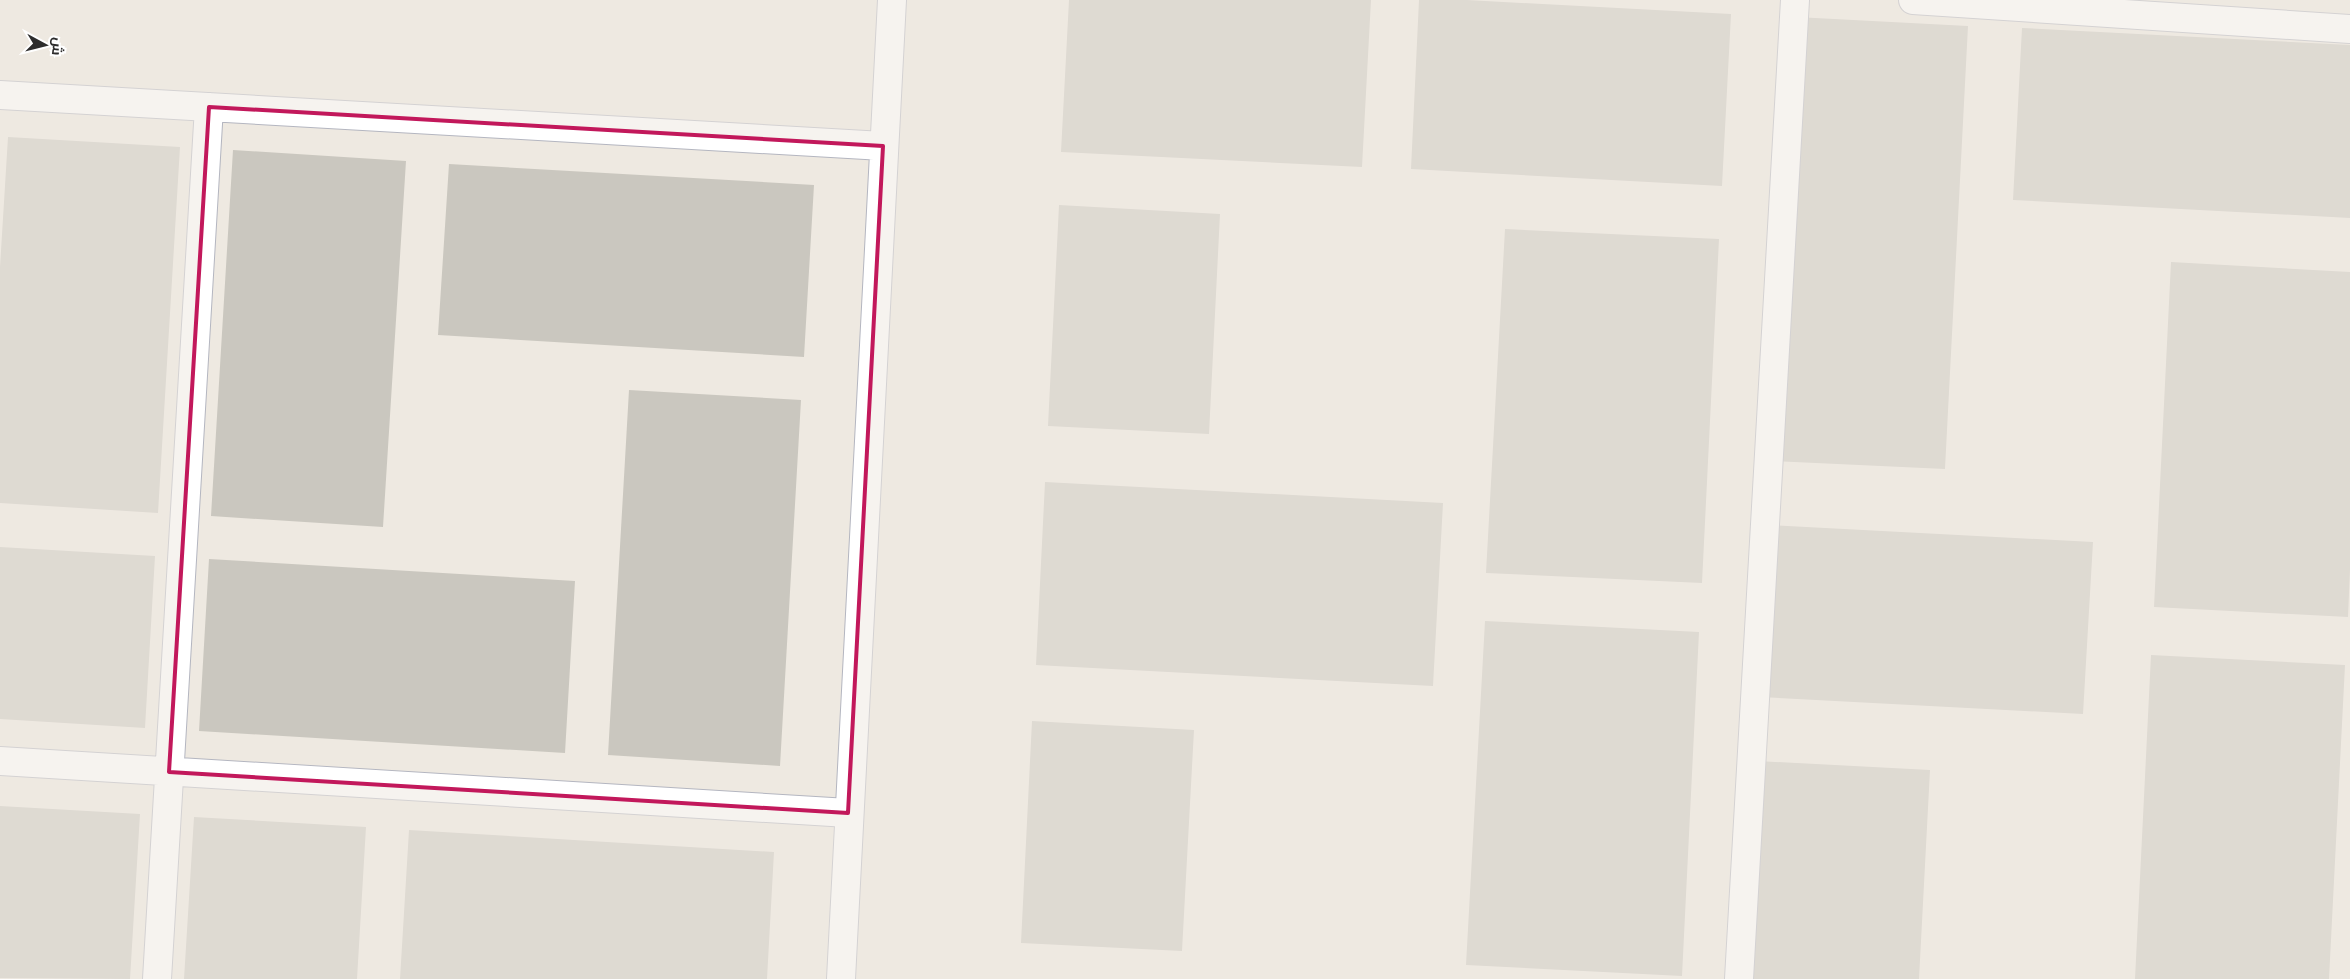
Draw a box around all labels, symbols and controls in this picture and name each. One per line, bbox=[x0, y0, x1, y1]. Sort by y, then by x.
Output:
north arrow bbox=[20, 20, 70, 70]
text: ش bbox=[48, 37, 69, 57]

